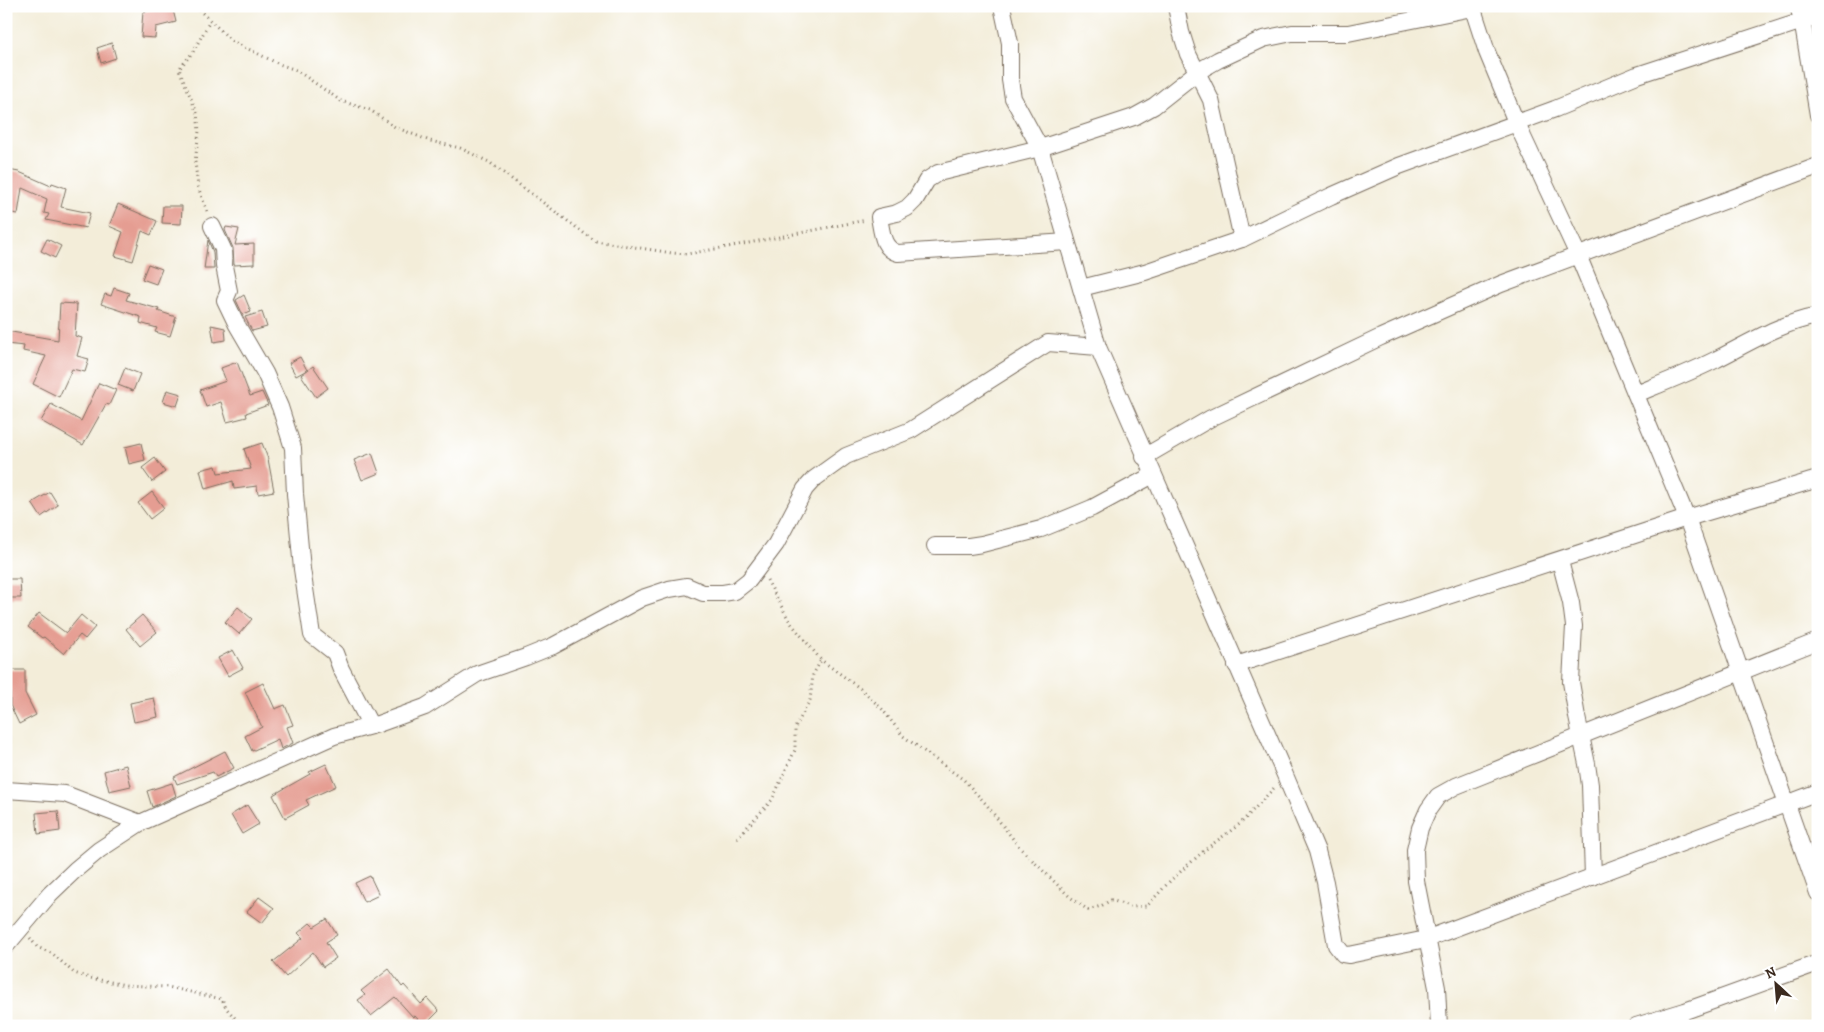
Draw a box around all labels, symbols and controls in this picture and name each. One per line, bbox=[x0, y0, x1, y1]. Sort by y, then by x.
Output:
north arrow bbox=[1752, 960, 1802, 1010]
text: N bbox=[1762, 962, 1779, 984]

